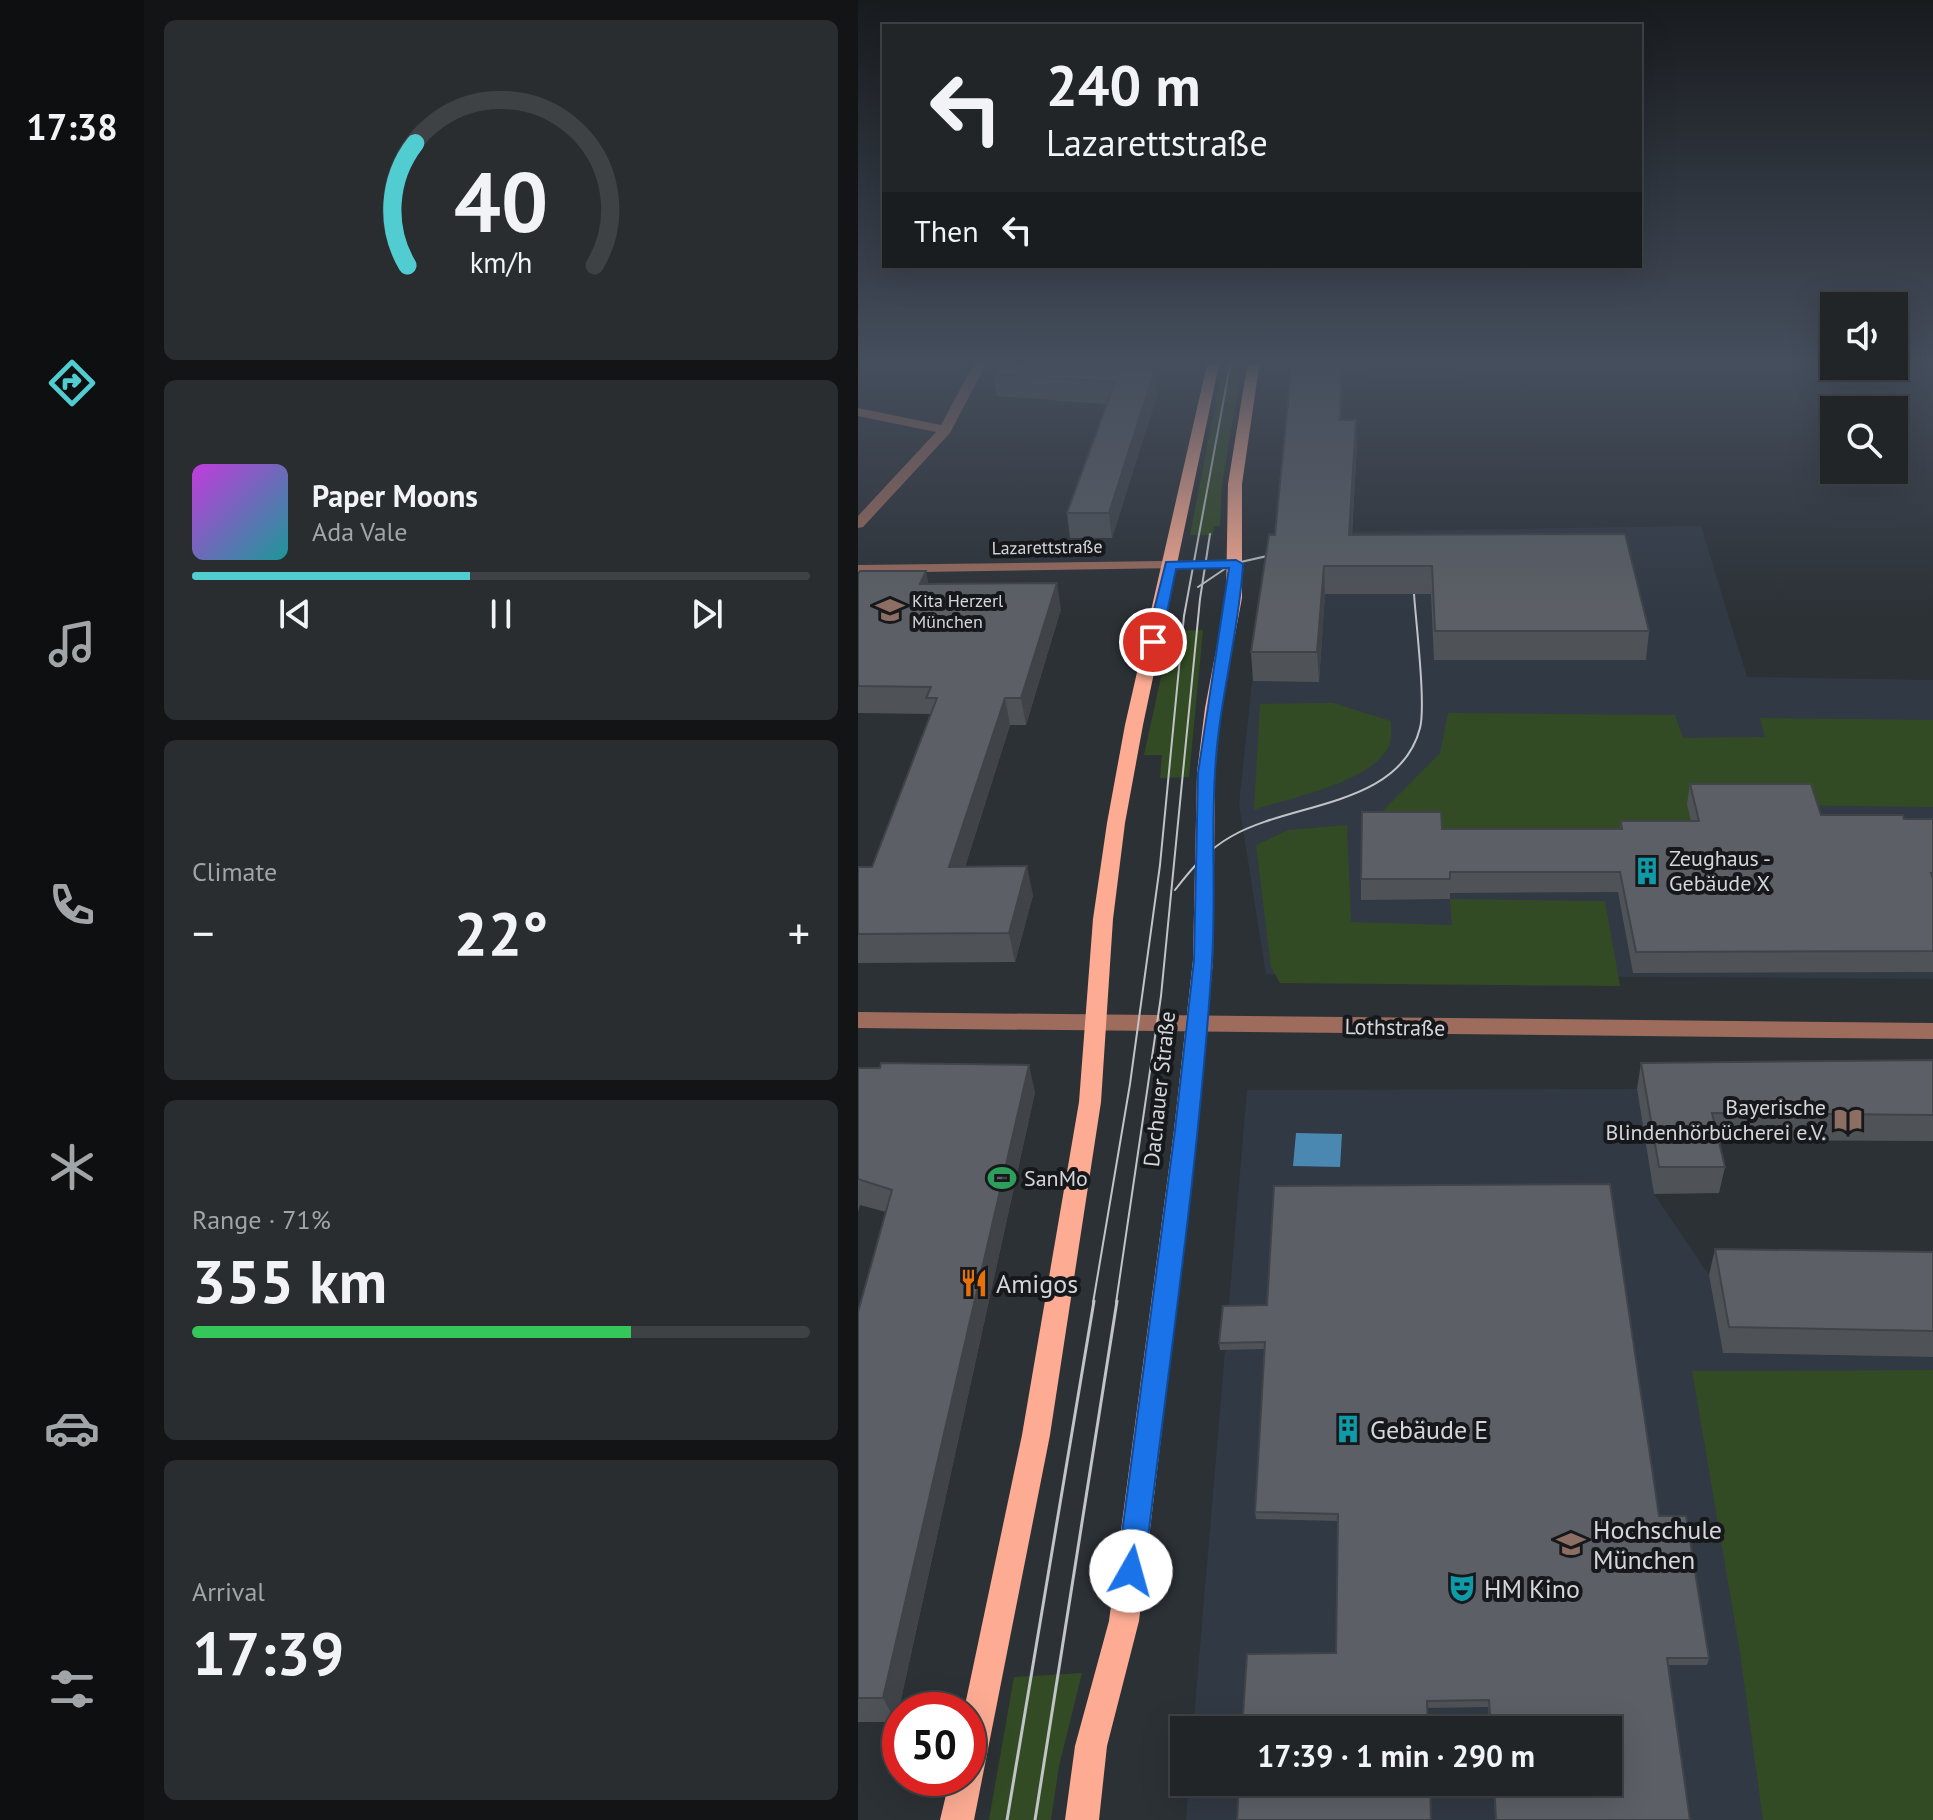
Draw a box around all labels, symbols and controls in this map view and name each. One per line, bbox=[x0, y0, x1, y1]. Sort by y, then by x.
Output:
text: 240 m bbox=[1046, 49, 1201, 121]
icon: left bbox=[914, 56, 1018, 160]
text: 17:38 bbox=[26, 103, 118, 150]
text: Lazarettstraße bbox=[1046, 119, 1268, 166]
text: 40 bbox=[454, 147, 548, 255]
icon: left bbox=[995, 208, 1039, 252]
text: Then bbox=[914, 211, 979, 250]
text: km/h bbox=[470, 244, 532, 281]
map controls bbox=[1820, 292, 1908, 484]
button: sound bbox=[1820, 292, 1908, 380]
icon: directions bbox=[44, 355, 100, 411]
button: search bbox=[1820, 396, 1908, 484]
text: Paper Moons bbox=[312, 476, 478, 515]
text: Ada Vale bbox=[312, 515, 407, 548]
street label: Lazarettstraße bbox=[991, 535, 1103, 559]
place label: Kita Herzerl München bbox=[912, 589, 1004, 633]
icon: previous bbox=[273, 592, 317, 636]
icon: pause bbox=[479, 592, 523, 636]
icon: next bbox=[685, 592, 729, 636]
school or university icon: Kita Herzerl München bbox=[875, 595, 905, 625]
pin bbox=[1119, 608, 1187, 676]
icon: music bbox=[44, 616, 100, 672]
icon: arrive bbox=[1131, 620, 1175, 664]
place label: Zeughaus - Gebäude X bbox=[1669, 844, 1771, 897]
text: Climate bbox=[192, 855, 277, 888]
building icon: Zeughaus - Gebäude X bbox=[1632, 856, 1662, 886]
icon: phone bbox=[44, 877, 100, 933]
text: 22° bbox=[454, 894, 548, 972]
text: − bbox=[192, 904, 214, 961]
text: + bbox=[788, 904, 810, 961]
street label: Dachauer Straße bbox=[1137, 1010, 1181, 1168]
street label: Lothstraße bbox=[1344, 1012, 1446, 1042]
place label: Bayerische Blindenhörbücherei e.V. bbox=[1605, 1093, 1826, 1146]
library icon: Bayerische Blindenhörbücherei e.V. bbox=[1833, 1105, 1863, 1135]
icon: climate bbox=[44, 1139, 100, 1195]
sports icon: SanMo bbox=[987, 1163, 1017, 1193]
place label: SanMo bbox=[1024, 1164, 1088, 1192]
text: Range · 71% bbox=[192, 1203, 331, 1236]
text: 355 km bbox=[192, 1242, 387, 1320]
place label: Amigos bbox=[996, 1267, 1078, 1300]
restaurant icon: Amigos bbox=[959, 1268, 989, 1298]
icon: car bbox=[44, 1400, 100, 1456]
place label: Gebäude E bbox=[1370, 1413, 1488, 1446]
building icon: Gebäude E bbox=[1333, 1414, 1363, 1444]
place label: Hochschule München bbox=[1593, 1513, 1722, 1576]
position arrow bbox=[1089, 1529, 1173, 1613]
school or university icon: Hochschule München bbox=[1556, 1529, 1586, 1559]
place label: HM Kino bbox=[1484, 1572, 1580, 1605]
theatre icon: HM Kino bbox=[1447, 1573, 1477, 1603]
text: Arrival bbox=[192, 1575, 265, 1608]
text: 17:39 bbox=[192, 1614, 344, 1692]
icon: filters bbox=[44, 1661, 100, 1717]
speed limit sign: 50 bbox=[882, 1692, 986, 1796]
text: 17:39 · 1 min · 290 m bbox=[1257, 1736, 1535, 1775]

